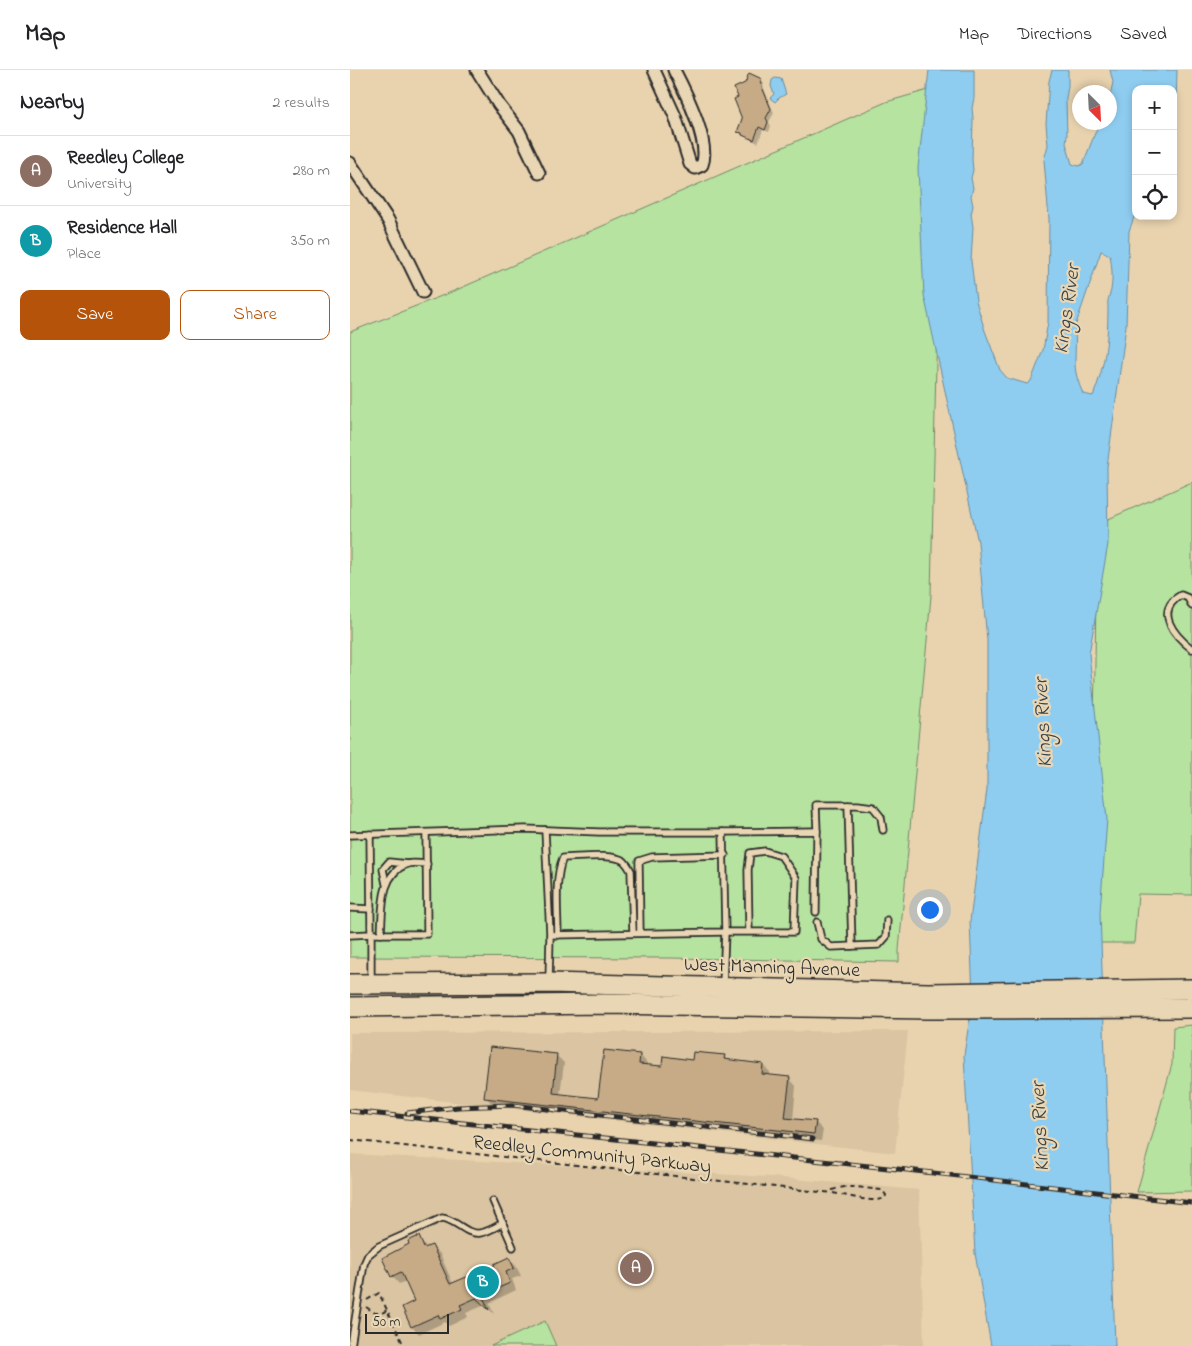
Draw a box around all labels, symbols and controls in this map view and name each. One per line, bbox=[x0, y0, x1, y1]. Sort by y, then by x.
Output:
text: Map bbox=[25, 17, 66, 52]
text: Map bbox=[959, 22, 989, 48]
text: Directions bbox=[1017, 22, 1092, 48]
text: Saved bbox=[1120, 22, 1167, 48]
north arrow bbox=[1072, 85, 1117, 130]
map controls bbox=[1132, 85, 1177, 220]
button: + bbox=[1132, 85, 1177, 130]
text: Nearby bbox=[20, 88, 84, 118]
text: 2 results bbox=[272, 91, 330, 115]
button: − bbox=[1132, 130, 1177, 175]
text: Reedley College bbox=[67, 145, 184, 172]
text: A bbox=[31, 159, 41, 183]
text: 280 m bbox=[293, 159, 330, 183]
text: University bbox=[67, 172, 132, 196]
button: locate bbox=[1132, 175, 1177, 220]
text: Residence Hall bbox=[67, 215, 177, 242]
text: B bbox=[31, 229, 41, 253]
text: 350 m bbox=[291, 229, 330, 253]
text: Place bbox=[67, 242, 101, 266]
water label: Kings River bbox=[1047, 260, 1090, 356]
button: Save bbox=[20, 290, 170, 340]
button: Share bbox=[180, 290, 330, 340]
water label: Kings River bbox=[1027, 675, 1062, 769]
your location bbox=[917, 897, 943, 923]
street label: West Manning Avenue bbox=[683, 951, 861, 987]
water label: Kings River bbox=[1024, 1079, 1059, 1173]
street label: Reedley Community Parkway bbox=[471, 1129, 713, 1182]
pin: A bbox=[620, 1249, 652, 1287]
pin: B bbox=[467, 1263, 499, 1301]
scale bar bbox=[365, 1311, 449, 1334]
text: 50 m bbox=[372, 1312, 400, 1333]

